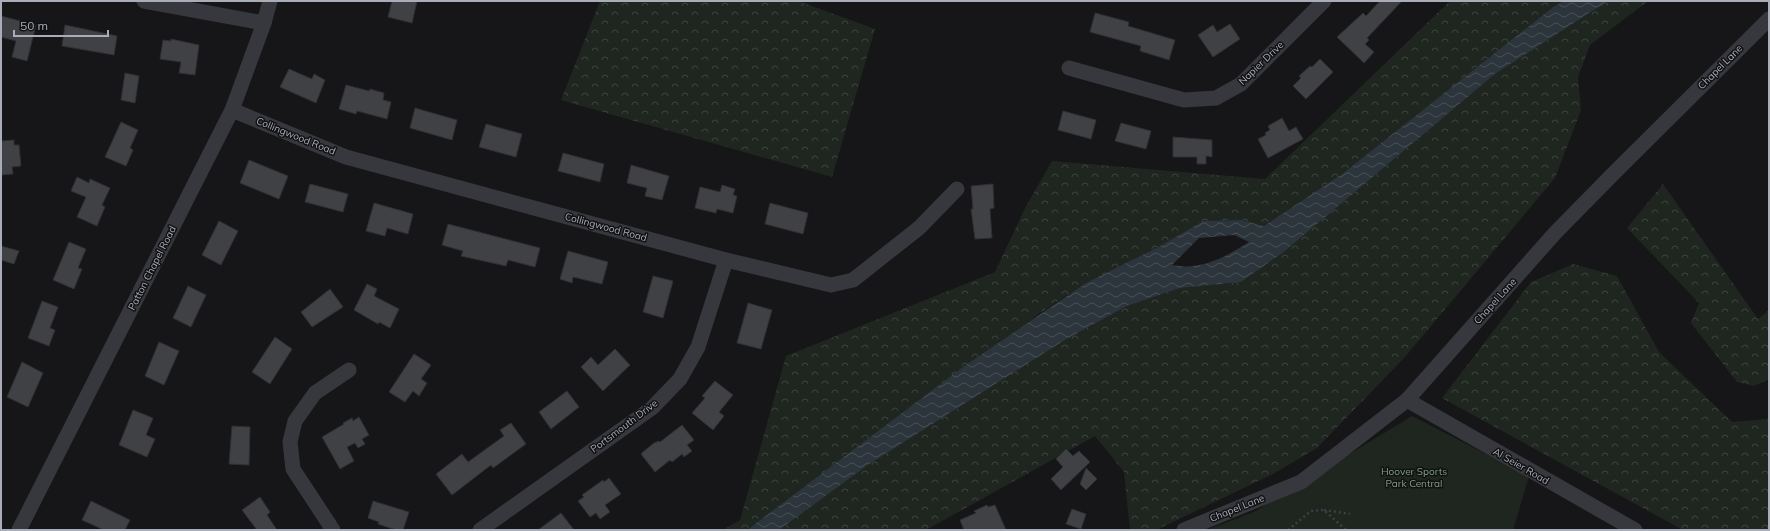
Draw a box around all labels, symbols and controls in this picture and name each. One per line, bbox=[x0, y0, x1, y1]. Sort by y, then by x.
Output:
scale bar bbox=[14, 12, 108, 38]
text: 50 m bbox=[20, 18, 48, 33]
street label: Napier Drive bbox=[1236, 38, 1286, 88]
street label: Chapel Lane bbox=[1695, 42, 1745, 92]
street label: Collingwood Road bbox=[254, 114, 338, 158]
street label: Collingwood Road bbox=[564, 210, 648, 244]
street label: Patton Chapel Road bbox=[125, 224, 179, 312]
street label: Chapel Lane bbox=[1471, 275, 1519, 327]
street label: Portsmouth Drive bbox=[588, 397, 660, 455]
street label: Al Seier Road bbox=[1491, 445, 1551, 487]
park label: Hoover Sports Park Central bbox=[1381, 465, 1447, 490]
street label: Chapel Lane bbox=[1208, 491, 1266, 525]

